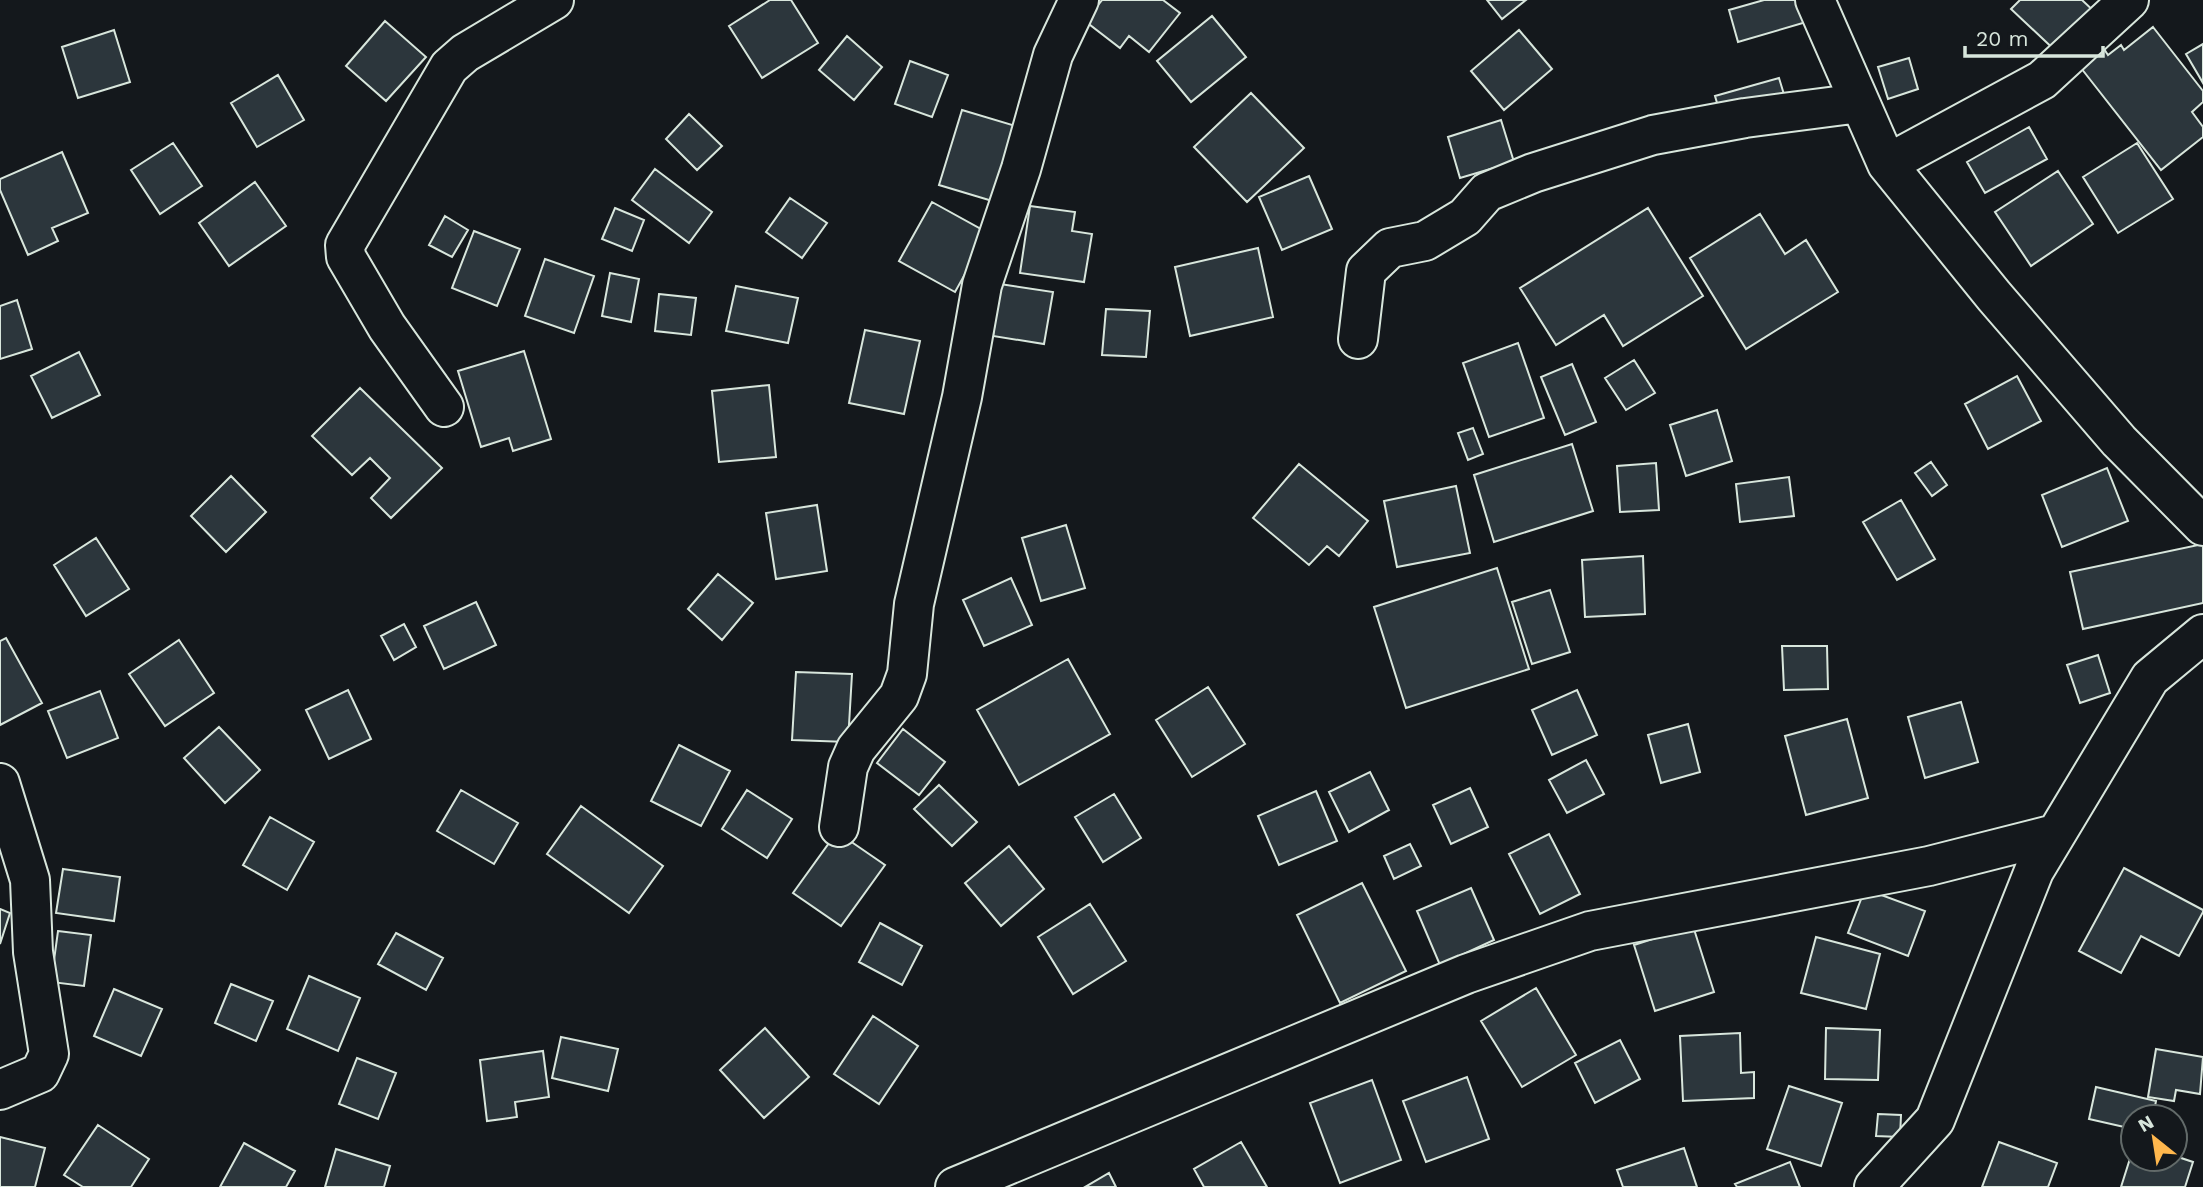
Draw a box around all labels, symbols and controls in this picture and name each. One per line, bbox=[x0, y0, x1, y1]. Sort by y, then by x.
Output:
scale bar bbox=[1965, 14, 2103, 58]
text: 20 m bbox=[1976, 26, 2028, 51]
north arrow bbox=[2119, 1103, 2189, 1173]
text: N bbox=[2134, 1110, 2158, 1137]

